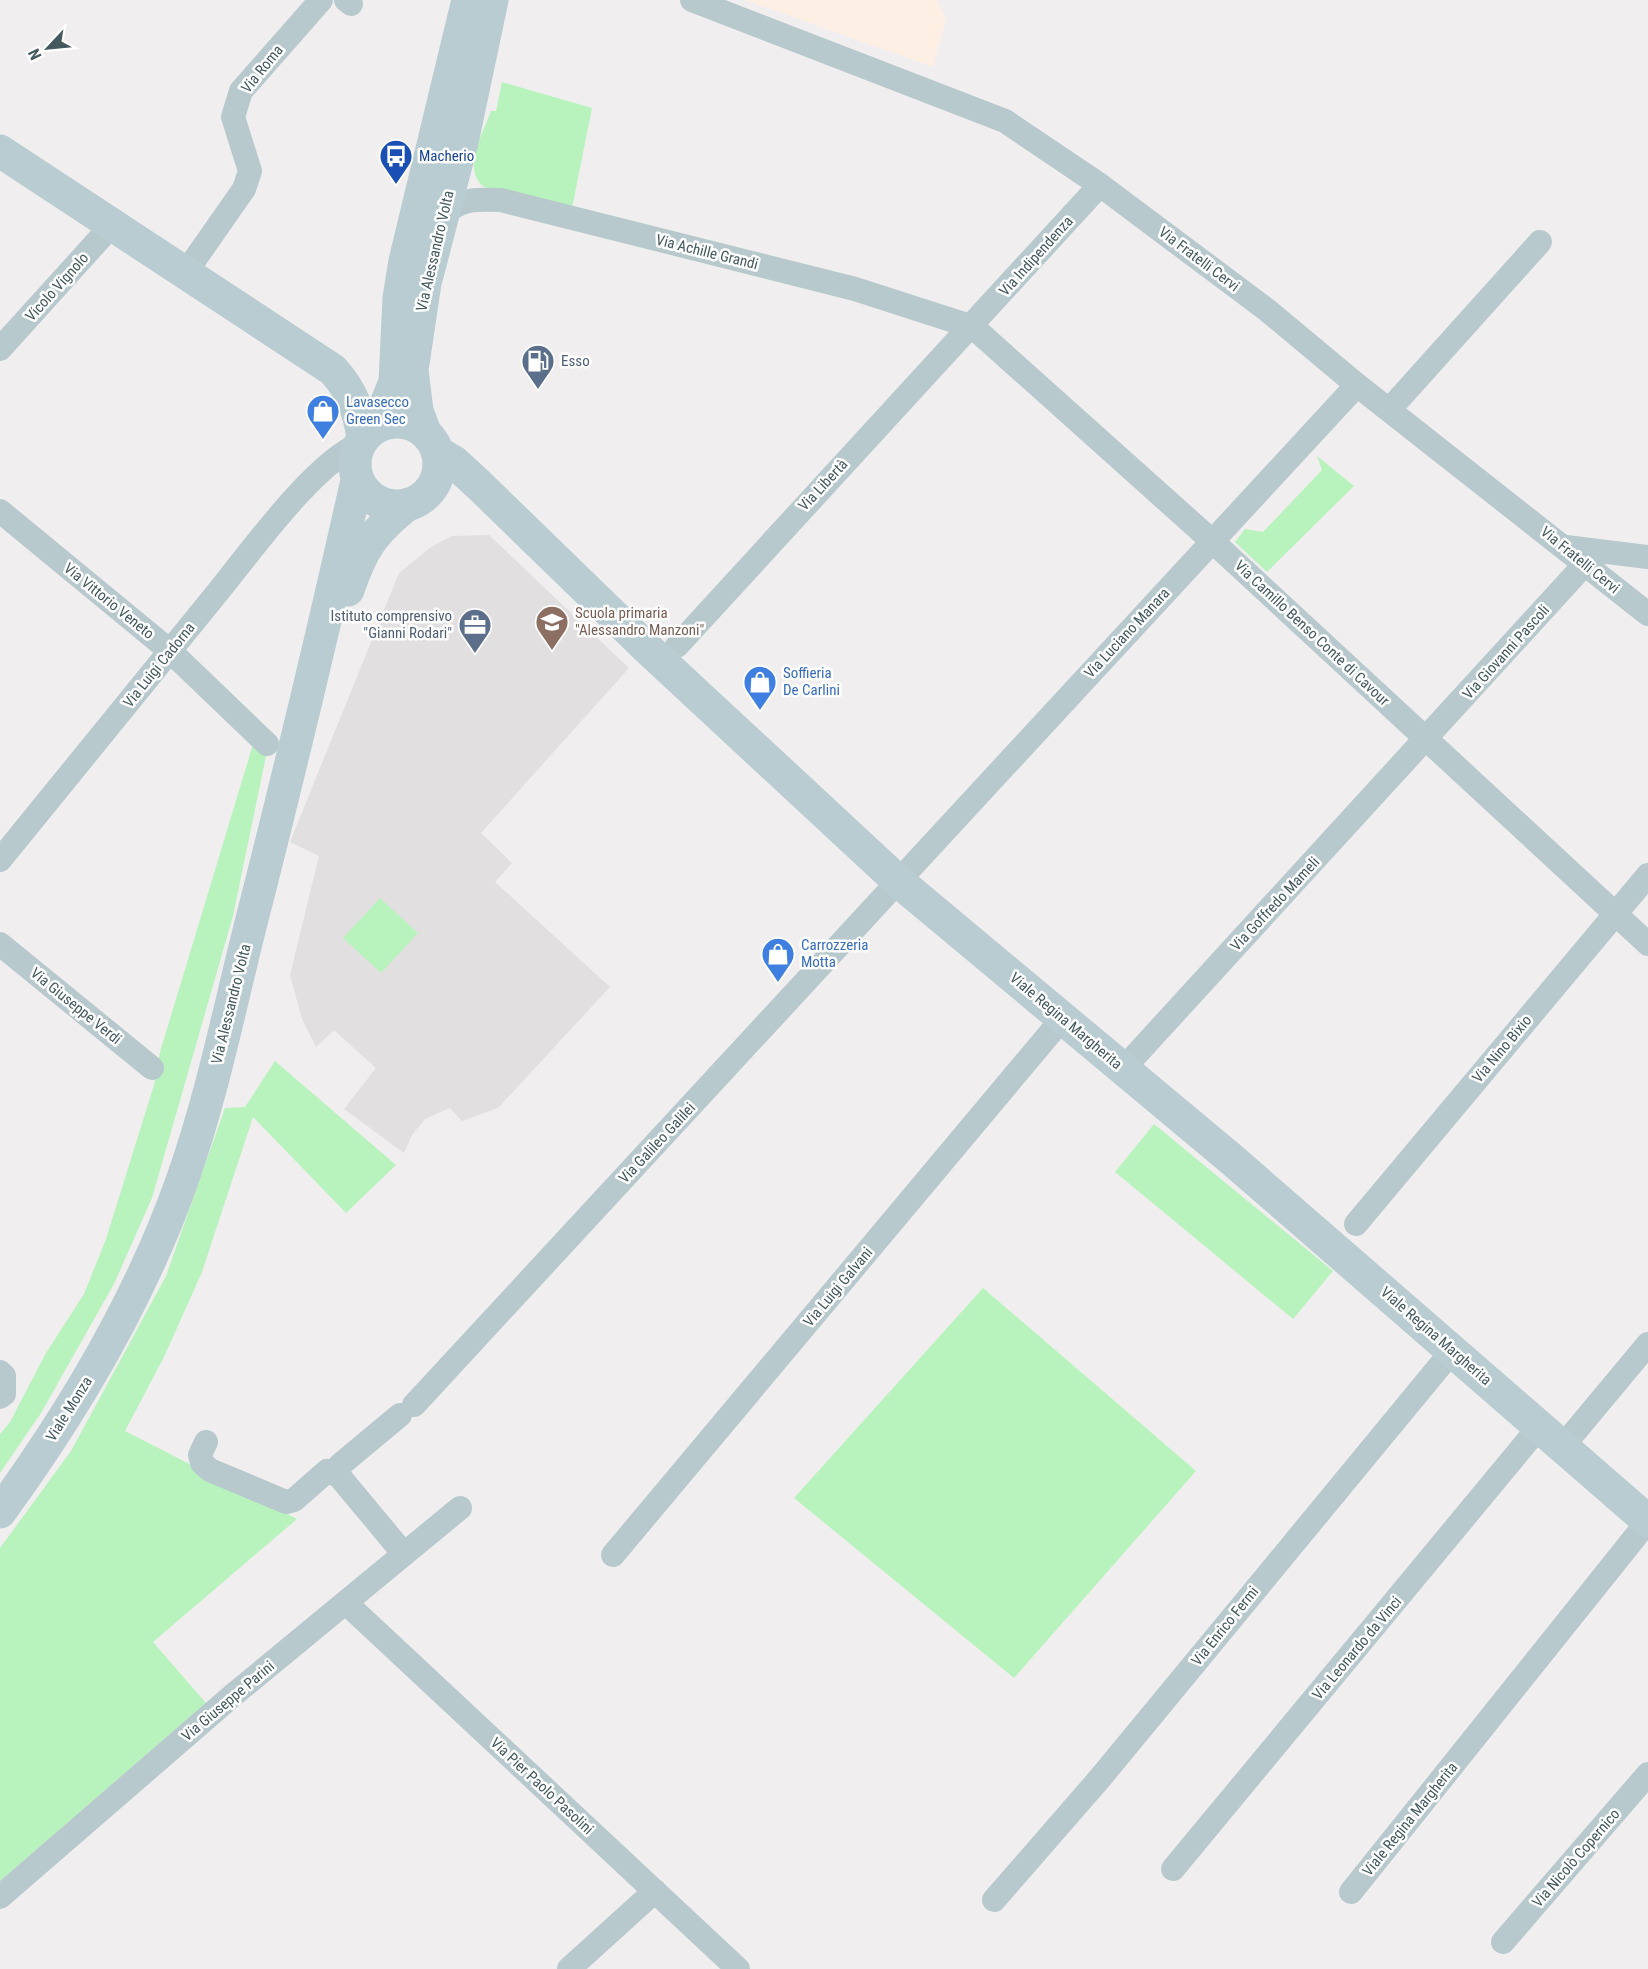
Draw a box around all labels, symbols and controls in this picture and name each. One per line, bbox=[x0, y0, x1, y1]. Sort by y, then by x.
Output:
north arrow bbox=[18, 18, 78, 78]
street label: Via Roma bbox=[237, 41, 287, 97]
text: N bbox=[24, 46, 46, 63]
bus stop icon: Macherio bbox=[378, 138, 414, 185]
place label: Macherio bbox=[419, 147, 474, 165]
street label: Via Alessandro Volta bbox=[412, 189, 458, 313]
street label: Via Indipendenza bbox=[995, 212, 1077, 300]
street label: Via Fratelli Cervi bbox=[1155, 223, 1243, 295]
street label: Via Achille Grandi bbox=[654, 231, 760, 273]
street label: Vicolo Vignolo bbox=[22, 249, 92, 325]
fuel station icon: Esso bbox=[520, 343, 556, 390]
place label: Esso bbox=[561, 352, 590, 370]
shop icon: Lavasecco Green Sec bbox=[305, 393, 341, 440]
place label: Lavasecco Green Sec bbox=[346, 393, 409, 428]
street label: Via Libertà bbox=[795, 455, 851, 515]
street label: Via Fratelli Cervi bbox=[1537, 523, 1623, 597]
street label: Via Camillo Benso Conte di Cavour bbox=[1231, 557, 1393, 710]
street label: Via Vittorio Veneto bbox=[60, 559, 158, 643]
street label: Via Luciano Manara bbox=[1081, 584, 1173, 682]
street label: Via Giovanni Pascoli bbox=[1459, 601, 1553, 703]
school or university icon: Scuola primaria "Alessandro Manzoni" bbox=[534, 604, 570, 651]
place label: Scuola primaria "Alessandro Manzoni" bbox=[575, 604, 705, 639]
place label: Istituto comprensivo "Gianni Rodari" bbox=[331, 607, 452, 642]
office icon: Istituto comprensivo "Gianni Rodari" bbox=[457, 607, 493, 654]
street label: Via Luigi Cadorna bbox=[119, 619, 199, 711]
shop icon: Soffieria De Carlini bbox=[742, 664, 778, 711]
place label: Soffieria De Carlini bbox=[783, 664, 840, 699]
street label: Via Goffredo Mameli bbox=[1227, 853, 1323, 955]
shop icon: Carrozzeria Motta bbox=[760, 936, 796, 983]
place label: Carrozzeria Motta bbox=[801, 936, 868, 971]
street label: Via Alessandro Volta bbox=[207, 942, 255, 1066]
street label: Via Giuseppe Verdi bbox=[27, 964, 125, 1048]
street label: Viale Regina Margherita bbox=[1006, 969, 1126, 1073]
street label: Via Nino Bixio bbox=[1469, 1012, 1535, 1086]
street label: Via Galileo Galilei bbox=[615, 1099, 699, 1187]
street label: Via Luigi Galvani bbox=[800, 1244, 876, 1330]
street label: Viale Regina Margherita bbox=[1377, 1283, 1495, 1389]
street label: Viale Monza bbox=[42, 1373, 96, 1445]
street label: Via Enrico Fermi bbox=[1188, 1583, 1262, 1669]
street label: Via Leonardo da Vinci bbox=[1309, 1593, 1405, 1703]
street label: Via Giuseppe Parini bbox=[178, 1657, 278, 1745]
street label: Via Pier Paolo Pasolini bbox=[487, 1734, 597, 1838]
street label: Viale Regina Margherita bbox=[1359, 1759, 1461, 1879]
street label: Via Nicolò Copernico bbox=[1528, 1805, 1624, 1911]

